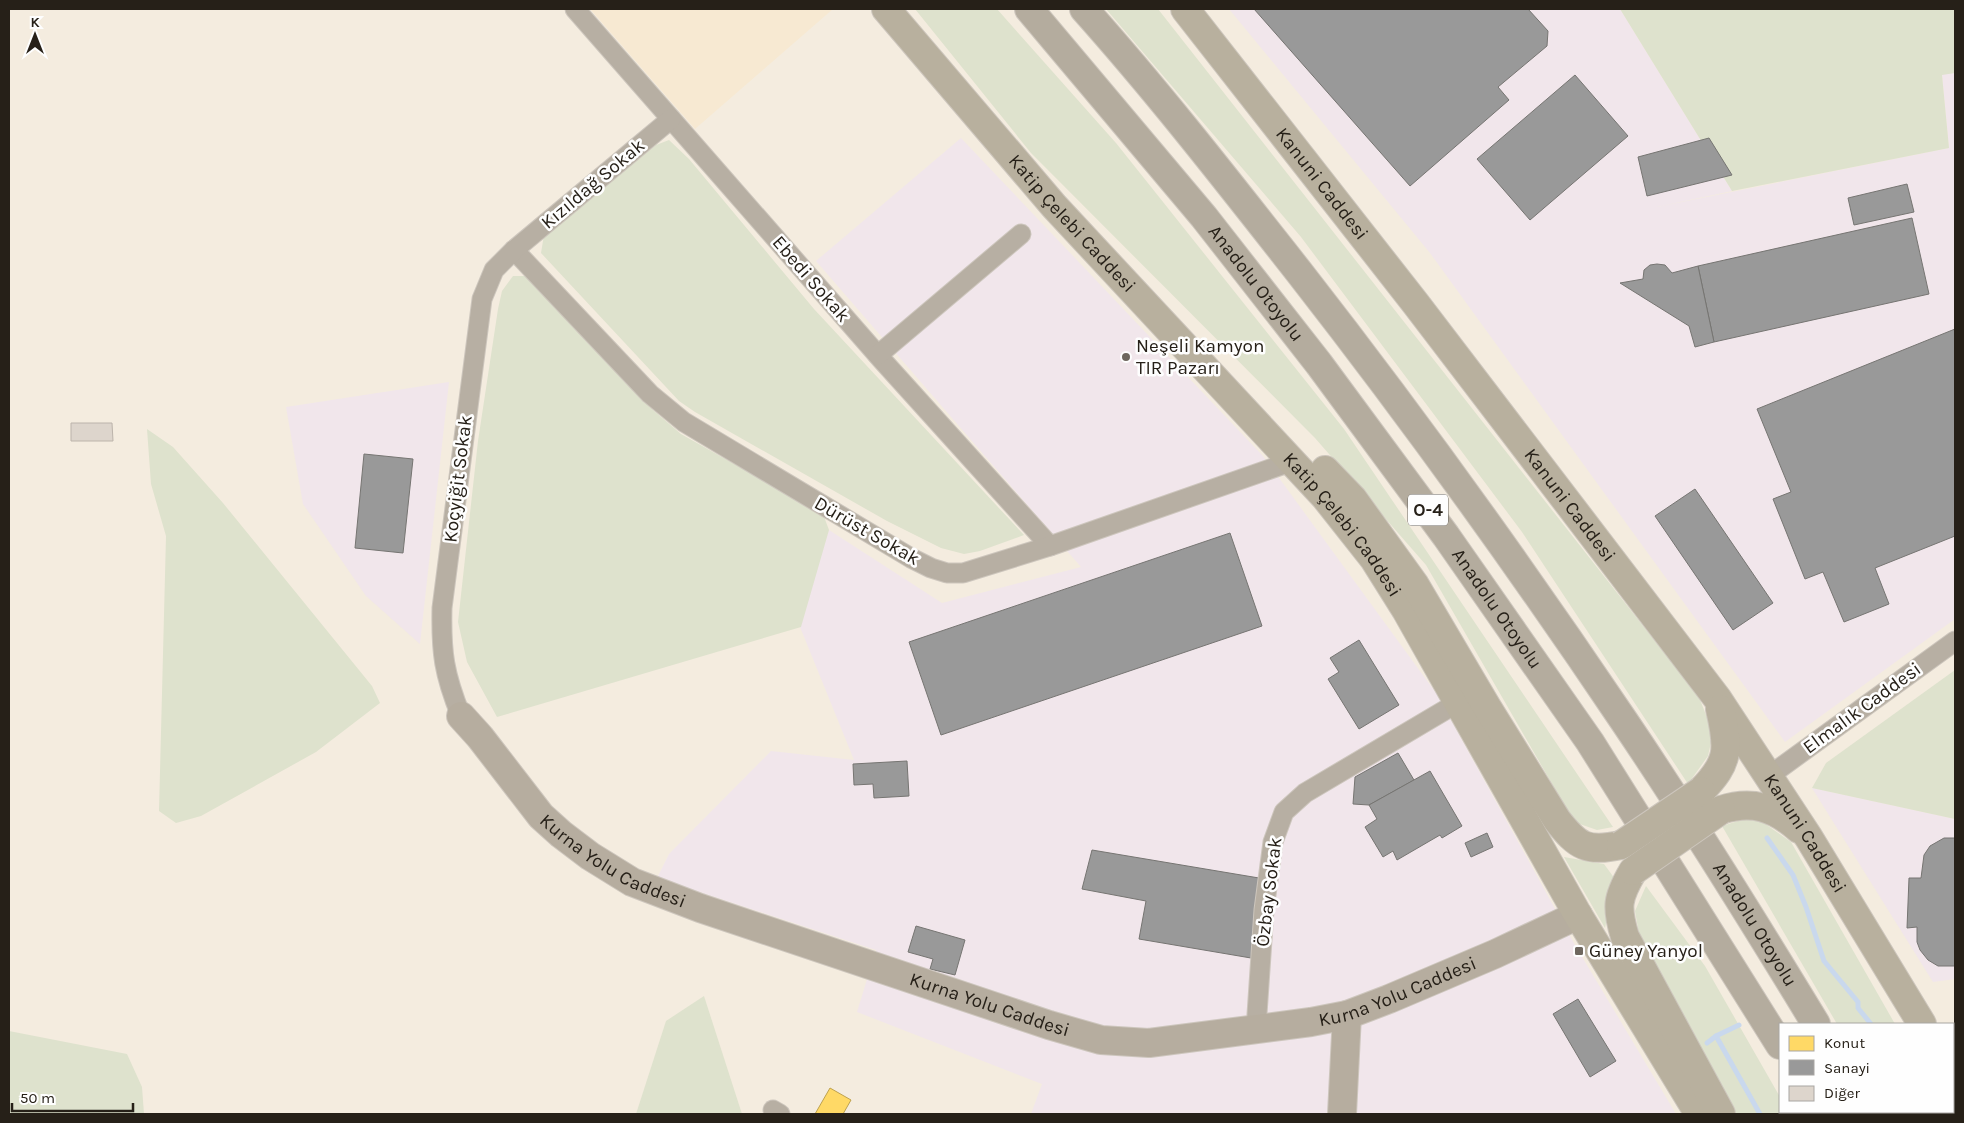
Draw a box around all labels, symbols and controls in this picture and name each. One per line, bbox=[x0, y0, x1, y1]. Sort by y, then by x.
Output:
north arrow bbox=[10, 10, 60, 60]
text: K bbox=[30, 14, 40, 31]
street label: Kanuni Caddesi bbox=[1271, 123, 1373, 244]
street label: Kızıldağ Sokak bbox=[537, 134, 649, 234]
street label: Katip Çelebi Caddesi bbox=[1004, 150, 1140, 297]
street label: Anadolu Otoyolu bbox=[1204, 221, 1308, 346]
street label: Ebedi Sokak bbox=[768, 231, 855, 327]
place label: Neşeli Kamyon TIR Pazarı bbox=[1136, 335, 1264, 379]
marker: Neşeli Kamyon TIR Pazarı bbox=[1120, 351, 1132, 363]
street label: Koçyiğit Sokak bbox=[439, 414, 477, 544]
street label: Kanuni Caddesi bbox=[1520, 444, 1620, 566]
street label: Katip Çelebi Caddesi bbox=[1278, 448, 1406, 601]
street label: Dürüst Sokak bbox=[810, 492, 924, 570]
road number: O-4 bbox=[1408, 494, 1448, 526]
street label: Anadolu Otoyolu bbox=[1447, 544, 1546, 673]
street label: Elmalık Caddesi bbox=[1799, 658, 1925, 758]
street label: Kanuni Caddesi bbox=[1759, 770, 1851, 897]
street label: Kurna Yolu Caddesi bbox=[535, 809, 689, 913]
street label: Özbay Sokak bbox=[1251, 836, 1287, 948]
street label: Anadolu Otoyolu bbox=[1708, 858, 1801, 991]
place label: Güney Yanyol bbox=[1589, 940, 1703, 962]
marker: Güney Yanyol bbox=[1573, 945, 1585, 957]
street label: Kurna Yolu Caddesi bbox=[1317, 952, 1480, 1031]
street label: Kurna Yolu Caddesi bbox=[907, 968, 1072, 1041]
legend bbox=[1779, 1023, 1954, 1113]
text: Konut bbox=[1824, 1034, 1865, 1052]
text: Sanayi bbox=[1824, 1059, 1870, 1077]
scale bar bbox=[12, 1080, 134, 1112]
text: Diğer bbox=[1824, 1084, 1861, 1102]
text: 50 m bbox=[20, 1089, 55, 1107]

